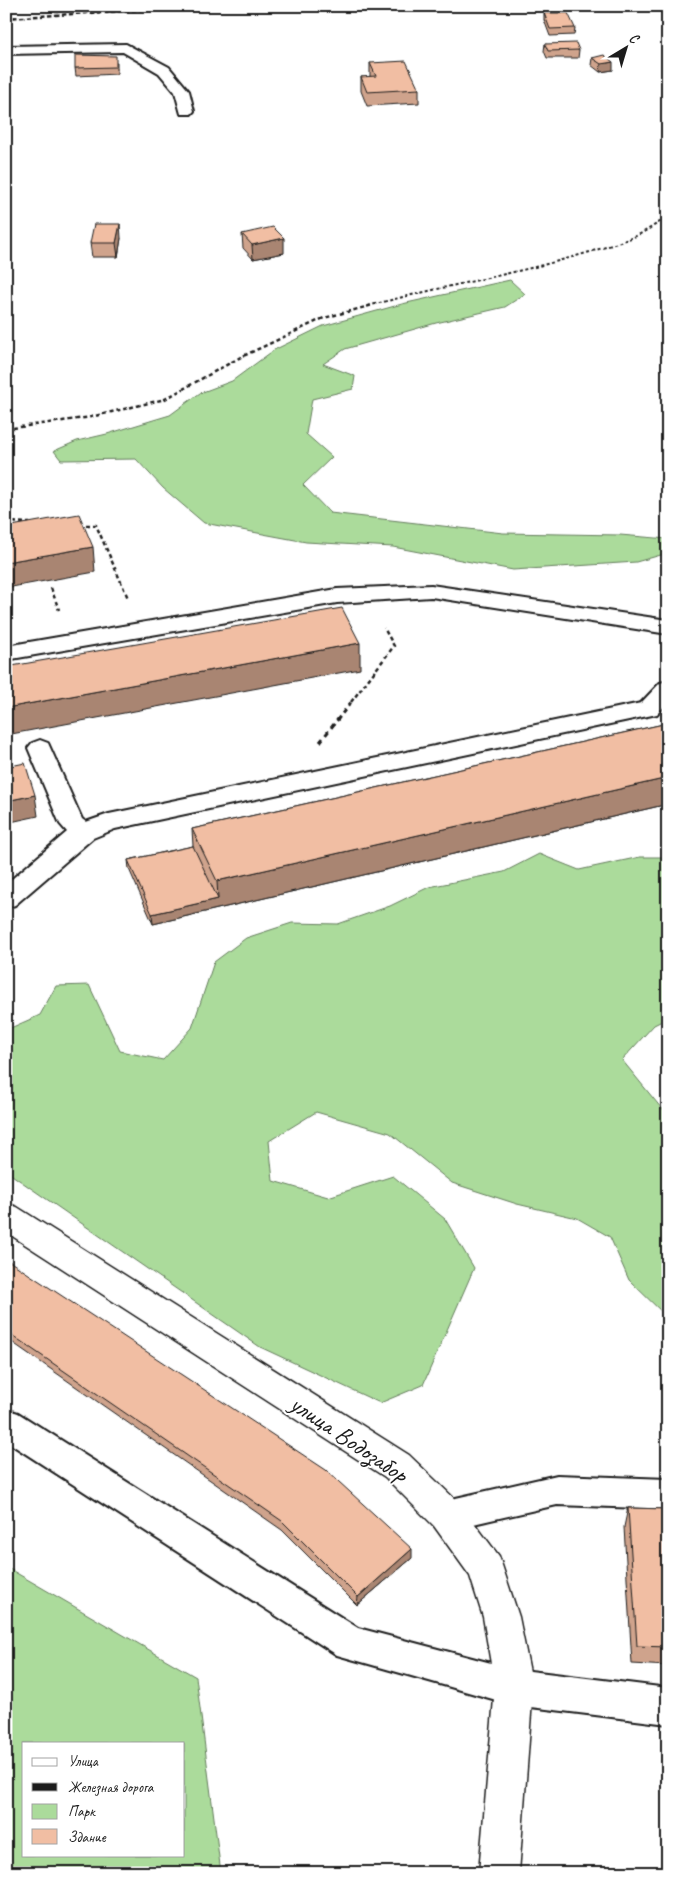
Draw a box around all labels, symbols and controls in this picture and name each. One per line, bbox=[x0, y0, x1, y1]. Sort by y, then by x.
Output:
north arrow bbox=[602, 22, 652, 72]
text: С bbox=[626, 29, 643, 48]
street label: улица Водозабор bbox=[282, 1387, 415, 1492]
legend bbox=[22, 1742, 185, 1856]
text: Улица bbox=[68, 1752, 99, 1771]
text: Железная дорога bbox=[68, 1778, 155, 1797]
text: Парк bbox=[68, 1802, 96, 1821]
text: Здание bbox=[68, 1828, 107, 1847]

